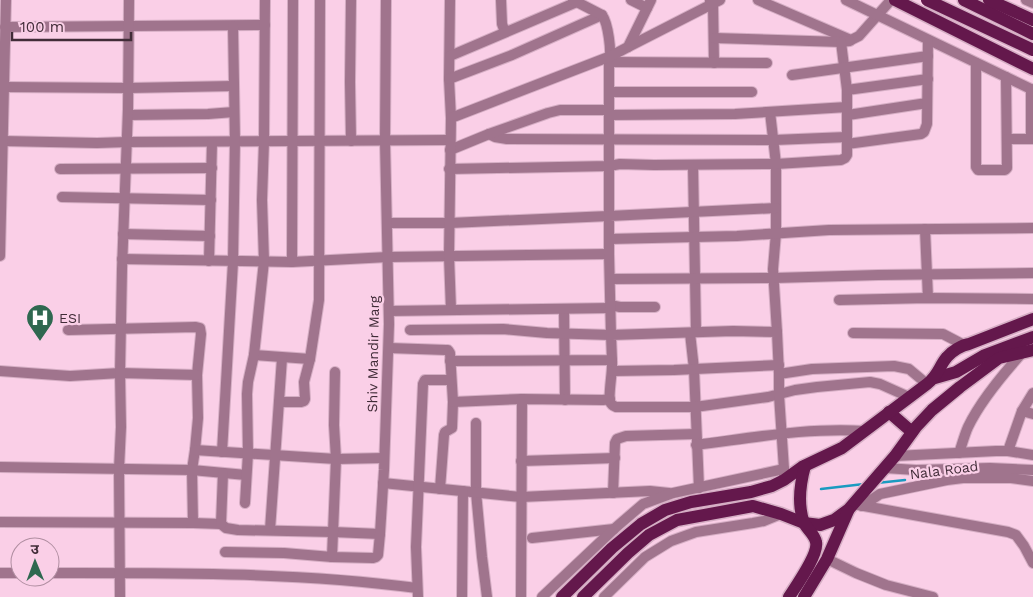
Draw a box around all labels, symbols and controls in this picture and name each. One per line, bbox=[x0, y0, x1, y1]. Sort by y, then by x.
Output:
scale bar bbox=[12, 10, 131, 42]
text: 100 m bbox=[20, 18, 64, 36]
street label: Shiv Mandir Marg bbox=[364, 295, 382, 413]
hospital icon: ESI bbox=[25, 303, 55, 342]
place label: ESI bbox=[59, 310, 81, 326]
street label: Nala Road bbox=[909, 458, 979, 482]
north arrow bbox=[10, 537, 60, 587]
text: उ bbox=[31, 541, 40, 557]

